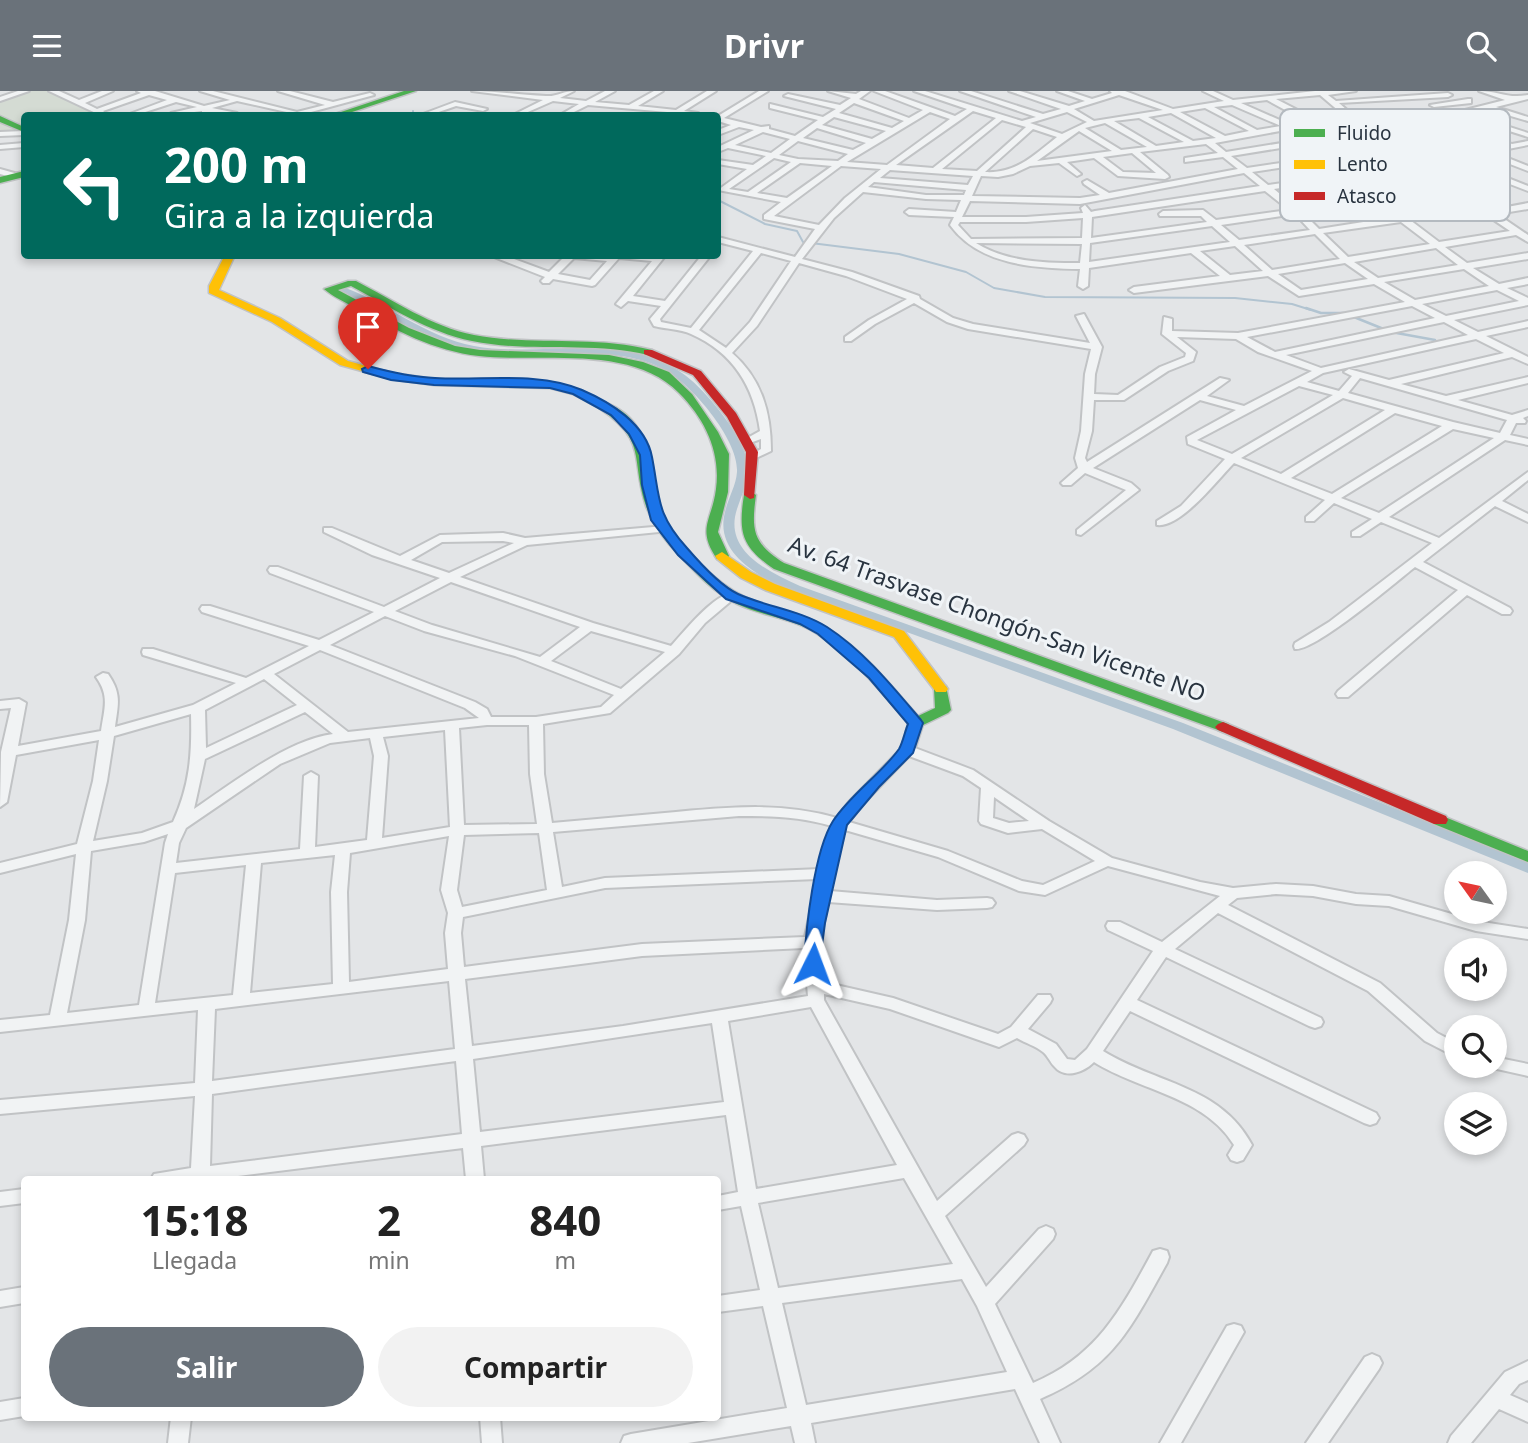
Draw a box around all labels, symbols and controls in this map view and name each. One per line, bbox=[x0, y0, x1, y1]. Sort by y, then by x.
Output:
text: Drivr bbox=[724, 24, 804, 67]
icon: menu bbox=[28, 27, 66, 65]
icon: search bbox=[1462, 27, 1500, 65]
legend bbox=[1280, 109, 1510, 221]
text: Fluido bbox=[1337, 120, 1392, 146]
text: 200 m bbox=[164, 131, 309, 197]
icon: left bbox=[49, 140, 140, 231]
text: Lento bbox=[1337, 151, 1388, 177]
text: Atasco bbox=[1337, 183, 1396, 209]
text: Gira a la izquierda bbox=[164, 194, 434, 237]
pin bbox=[338, 297, 398, 369]
icon: arrive bbox=[349, 308, 387, 346]
street label: Av. 64 Trasvase Chongón-San Vicente NO bbox=[784, 527, 1210, 709]
north arrow bbox=[1444, 861, 1507, 924]
map controls bbox=[1444, 861, 1507, 1155]
position arrow bbox=[776, 927, 850, 1001]
button: sound bbox=[1444, 938, 1507, 1001]
button: search bbox=[1444, 1015, 1507, 1078]
button: layers bbox=[1444, 1092, 1507, 1155]
text: 15:18 bbox=[141, 1191, 248, 1248]
text: 2 bbox=[377, 1191, 401, 1248]
text: 840 bbox=[529, 1191, 601, 1248]
text: Llegada bbox=[152, 1244, 237, 1276]
text: min bbox=[368, 1244, 410, 1276]
text: m bbox=[555, 1244, 576, 1276]
button: Salir bbox=[49, 1327, 364, 1407]
button: Compartir bbox=[378, 1327, 693, 1407]

